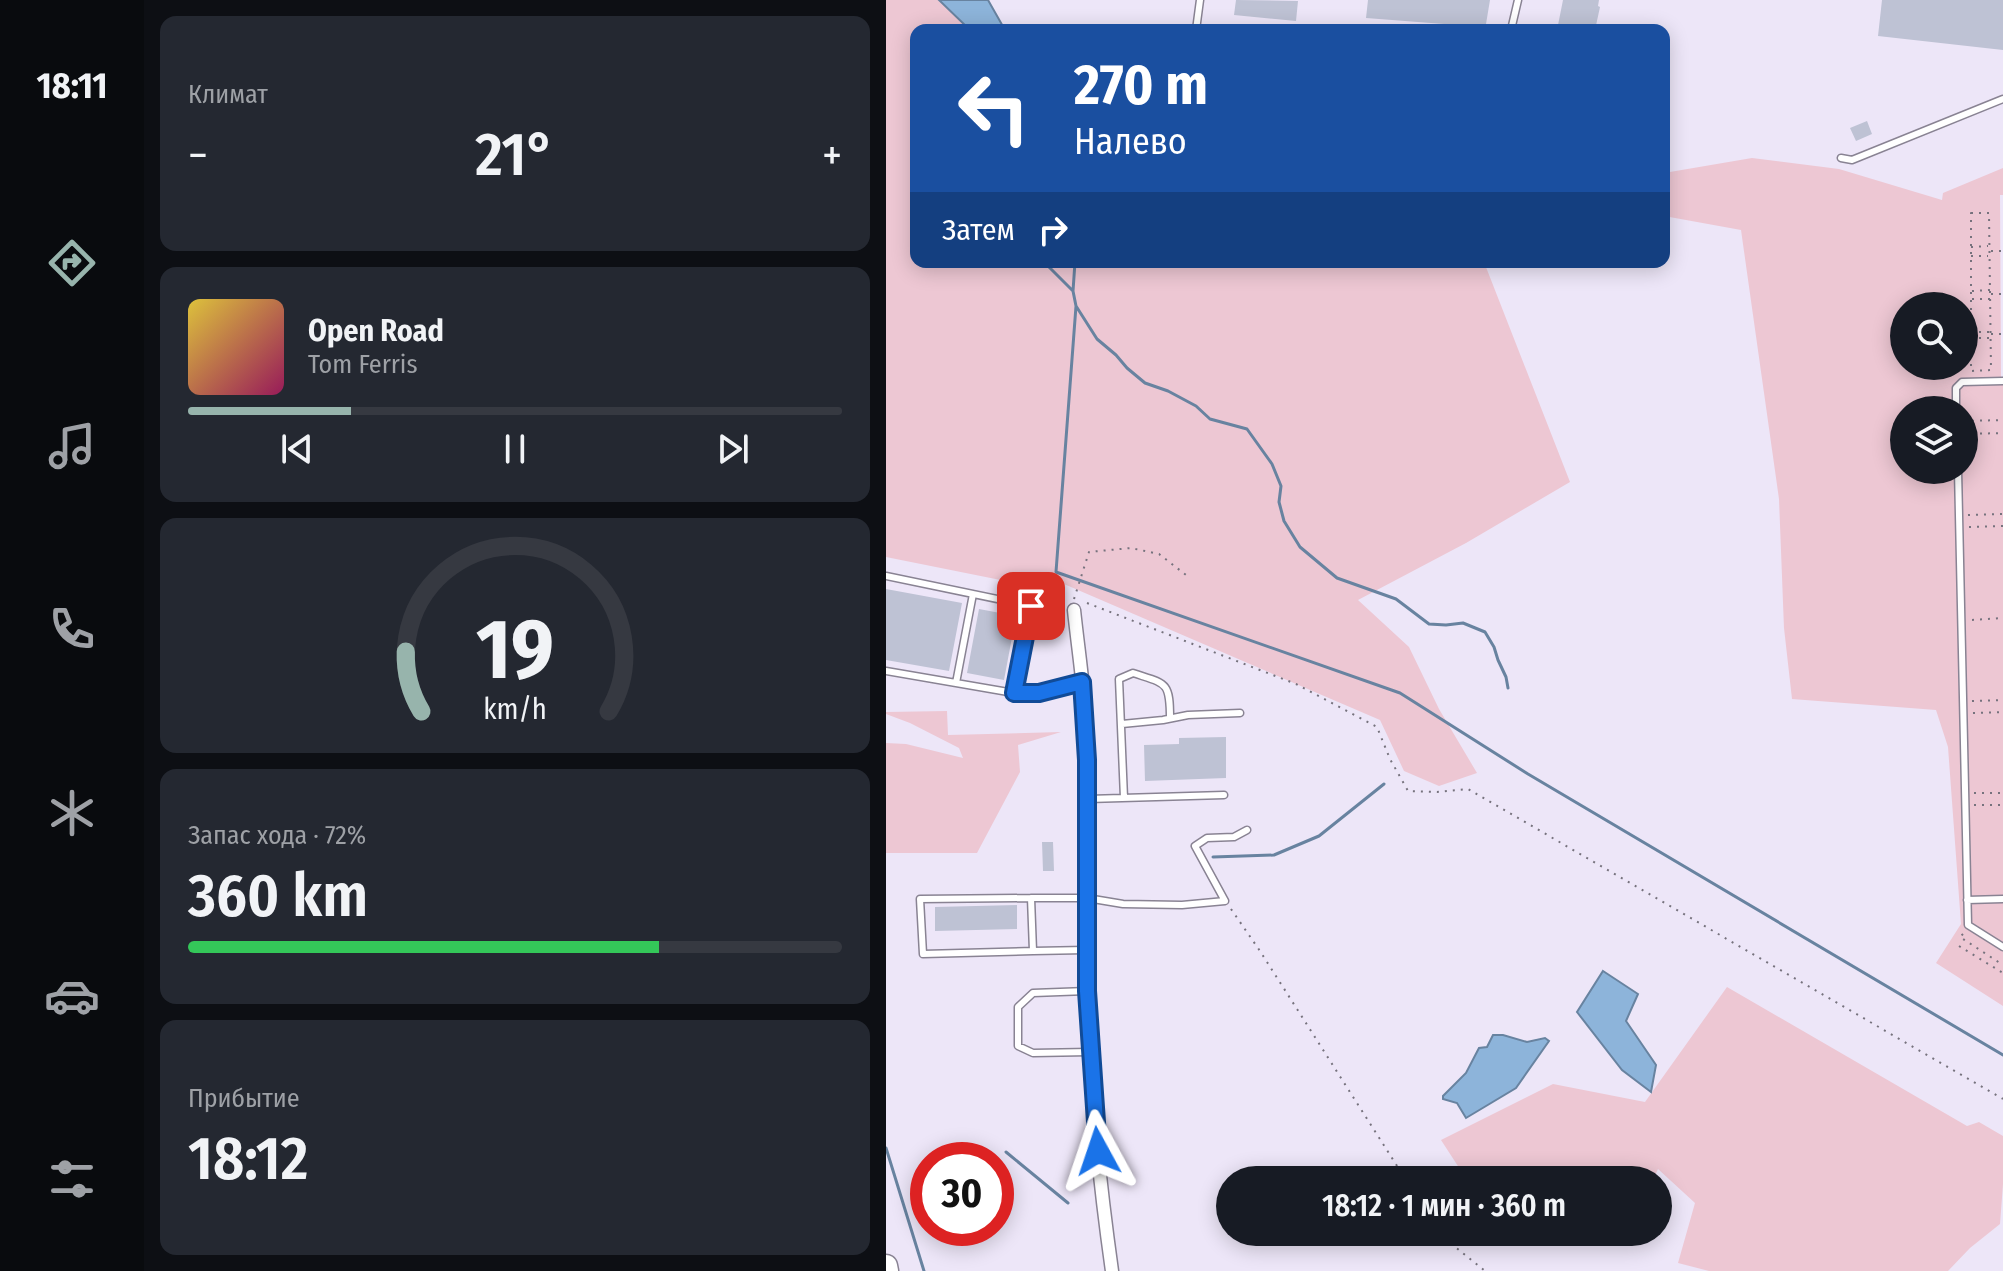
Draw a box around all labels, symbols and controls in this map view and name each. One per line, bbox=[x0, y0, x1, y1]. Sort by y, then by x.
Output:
text: 270 m bbox=[1074, 52, 1208, 119]
icon: left bbox=[942, 56, 1046, 160]
text: 18:11 bbox=[36, 64, 108, 108]
text: Климат bbox=[188, 79, 268, 110]
text: 21° bbox=[475, 119, 555, 191]
text: Налево bbox=[1074, 120, 1187, 164]
text: − bbox=[188, 129, 208, 182]
text: + bbox=[822, 129, 842, 182]
icon: right bbox=[1031, 208, 1075, 252]
text: Затем bbox=[942, 212, 1015, 248]
icon: directions bbox=[44, 235, 100, 291]
map controls bbox=[1890, 292, 1978, 484]
button: search bbox=[1890, 292, 1978, 380]
text: Open Road bbox=[308, 313, 444, 349]
text: Tom Ferris bbox=[308, 349, 418, 380]
button: layers bbox=[1890, 396, 1978, 484]
icon: music bbox=[44, 418, 100, 474]
icon: previous bbox=[275, 427, 319, 471]
icon: pause bbox=[493, 427, 537, 471]
icon: next bbox=[711, 427, 755, 471]
pin bbox=[997, 572, 1065, 640]
icon: arrive bbox=[1009, 584, 1053, 628]
text: 19 bbox=[476, 599, 554, 699]
icon: phone bbox=[44, 601, 100, 657]
text: km/h bbox=[483, 692, 547, 727]
icon: climate bbox=[44, 785, 100, 841]
text: Запас хода · 72% bbox=[188, 820, 366, 851]
text: 360 km bbox=[188, 860, 368, 932]
icon: car bbox=[44, 968, 100, 1024]
text: Прибытие bbox=[188, 1083, 300, 1114]
position arrow bbox=[1056, 1109, 1140, 1193]
text: 18:12 bbox=[188, 1123, 308, 1195]
speed limit sign: 30 bbox=[910, 1142, 1014, 1246]
icon: filters bbox=[44, 1151, 100, 1207]
text: 18:12 · 1 мин · 360 m bbox=[1322, 1188, 1566, 1224]

